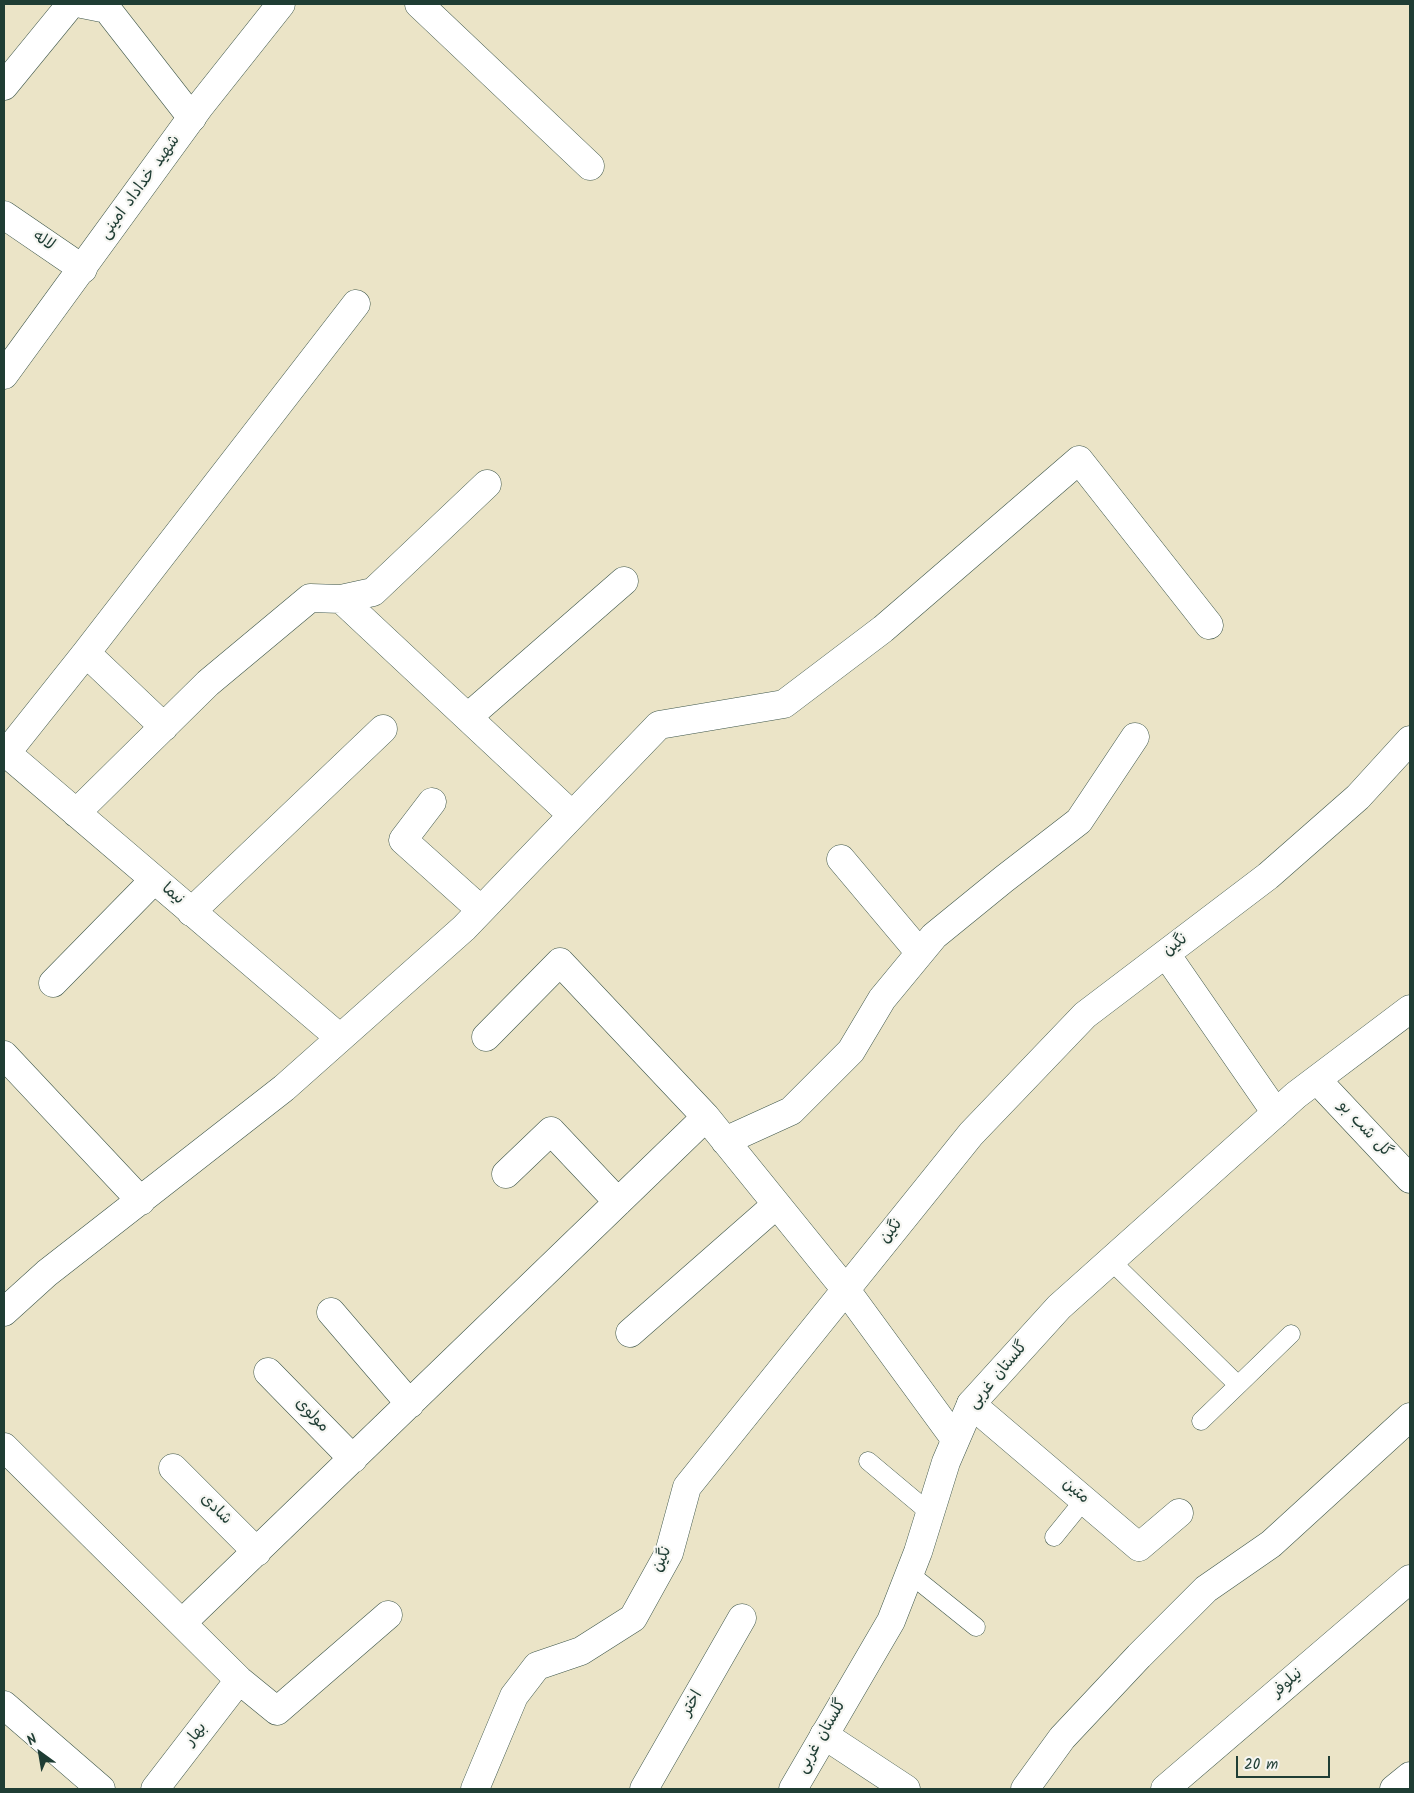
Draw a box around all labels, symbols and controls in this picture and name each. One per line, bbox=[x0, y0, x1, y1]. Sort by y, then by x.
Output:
street label: شهید خداداد امینی bbox=[97, 132, 185, 244]
street label: لاله bbox=[28, 228, 58, 256]
street label: نیما bbox=[157, 880, 187, 910]
street label: نگین bbox=[1160, 931, 1192, 961]
street label: گل شب بو bbox=[1333, 1098, 1395, 1162]
street label: نگین bbox=[876, 1216, 908, 1248]
street label: گلستان غربی bbox=[965, 1338, 1033, 1414]
street label: مولوی bbox=[290, 1395, 332, 1437]
street label: متین bbox=[1057, 1475, 1093, 1509]
street label: شادی bbox=[195, 1490, 235, 1530]
street label: نگین bbox=[649, 1544, 677, 1576]
street label: نیلوفر bbox=[1269, 1665, 1307, 1703]
street label: اختر bbox=[678, 1688, 708, 1720]
street label: گلستان غربی bbox=[794, 1696, 852, 1778]
street label: بهار bbox=[182, 1720, 212, 1750]
north arrow bbox=[15, 1728, 65, 1778]
text: N bbox=[22, 1729, 42, 1752]
scale bar bbox=[1239, 1746, 1333, 1778]
text: 20 m bbox=[1244, 1753, 1278, 1777]

